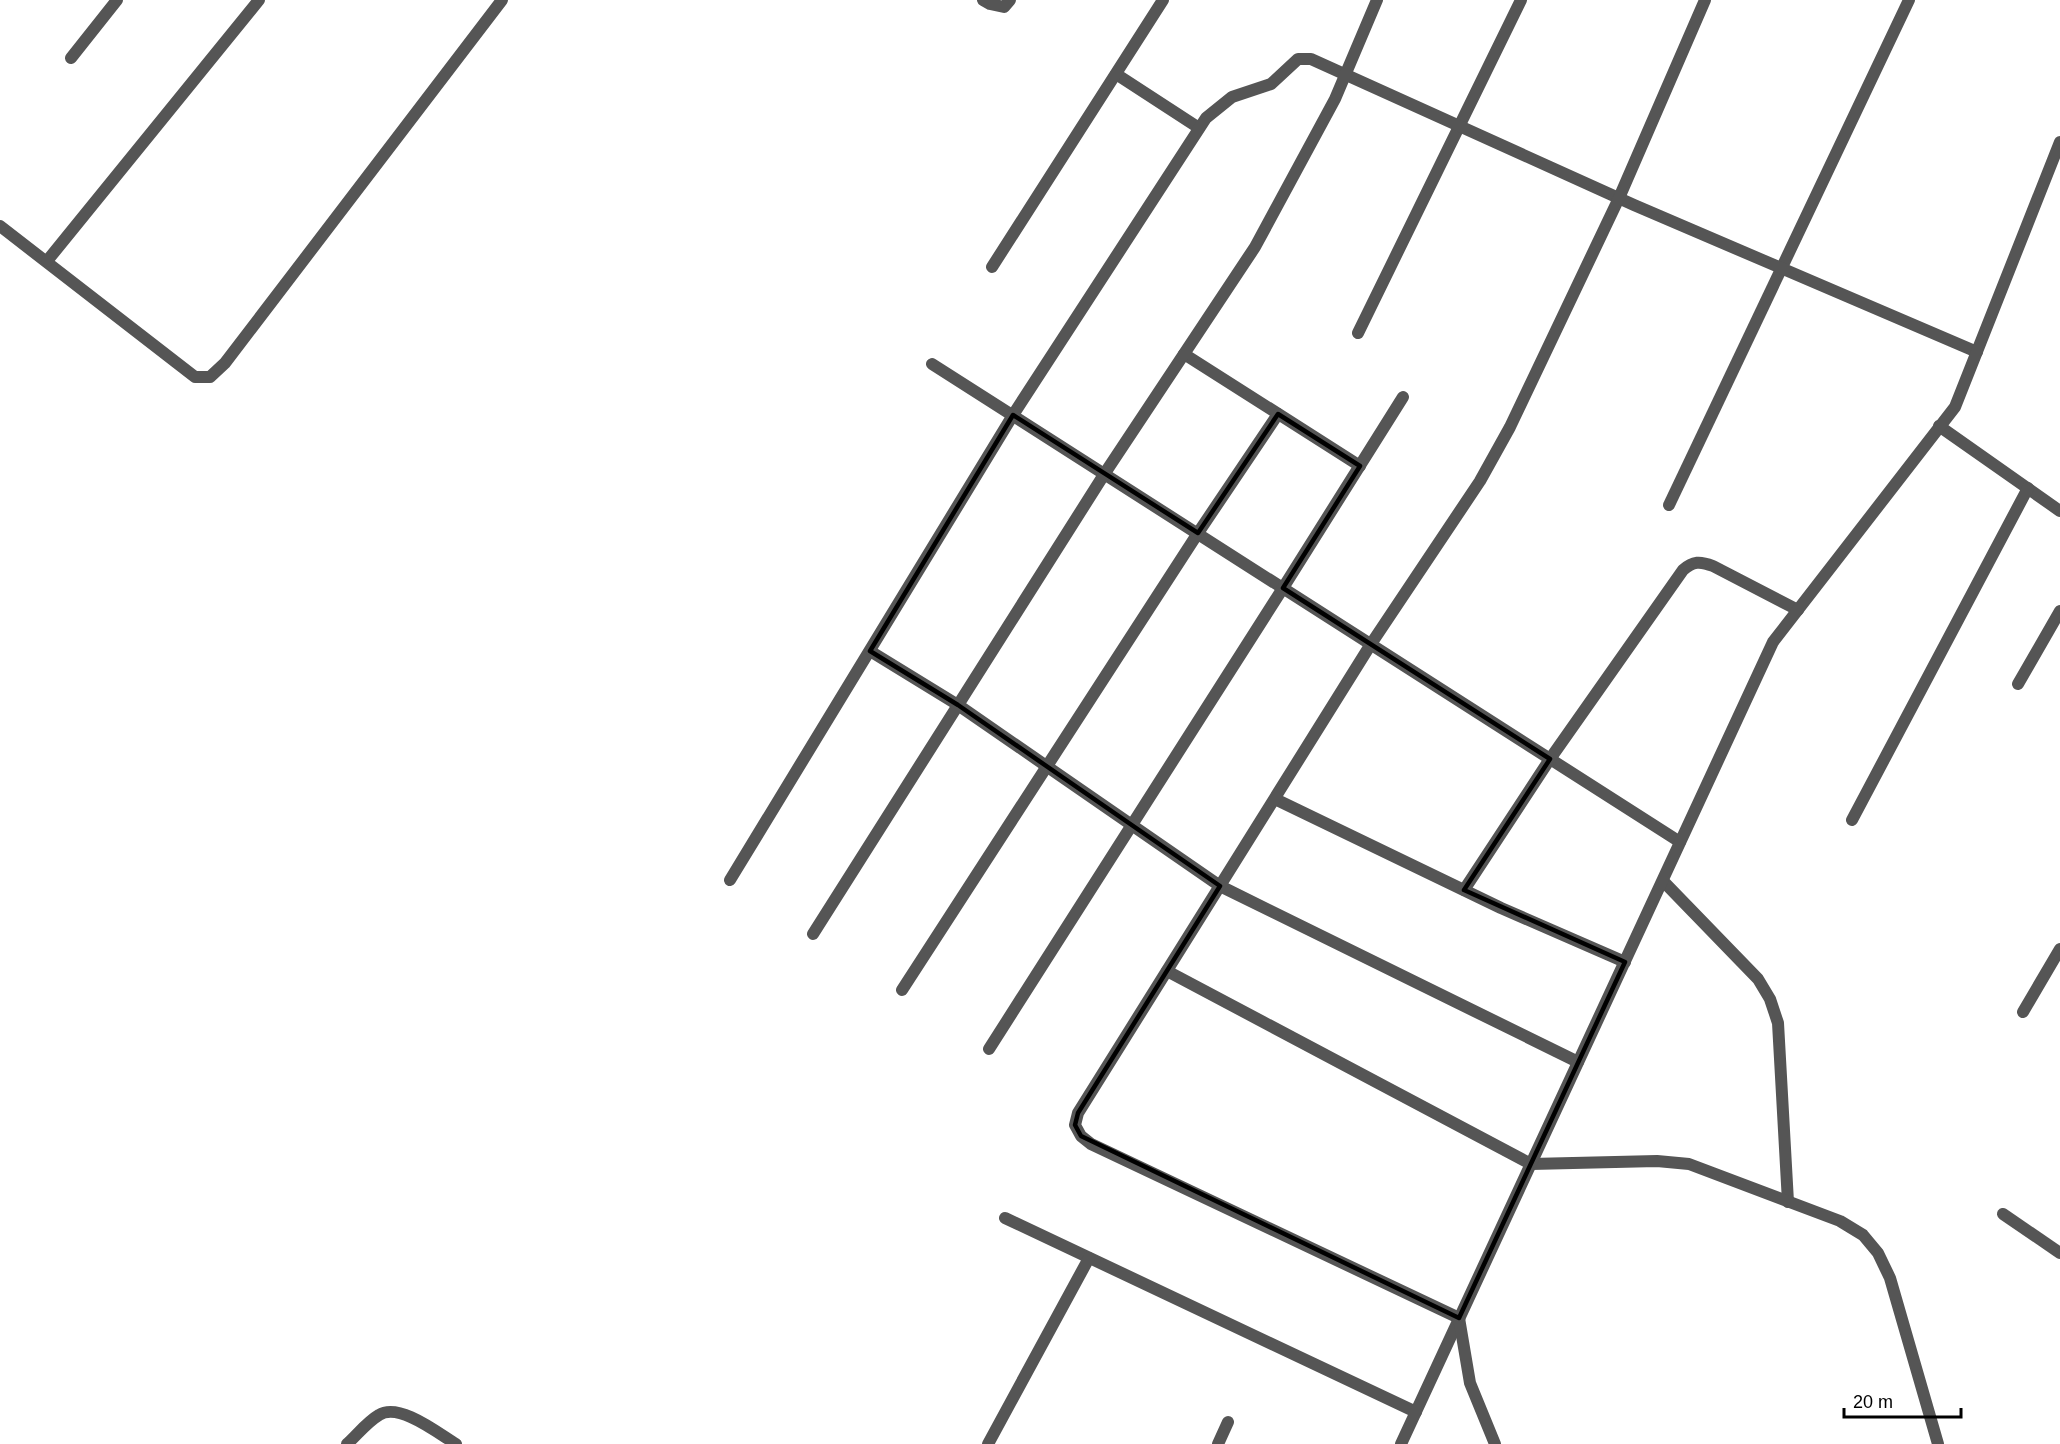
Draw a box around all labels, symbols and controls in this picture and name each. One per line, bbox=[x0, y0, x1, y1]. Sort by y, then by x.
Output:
scale bar bbox=[1844, 1381, 1961, 1419]
text: 20 m bbox=[1853, 1392, 1893, 1412]

